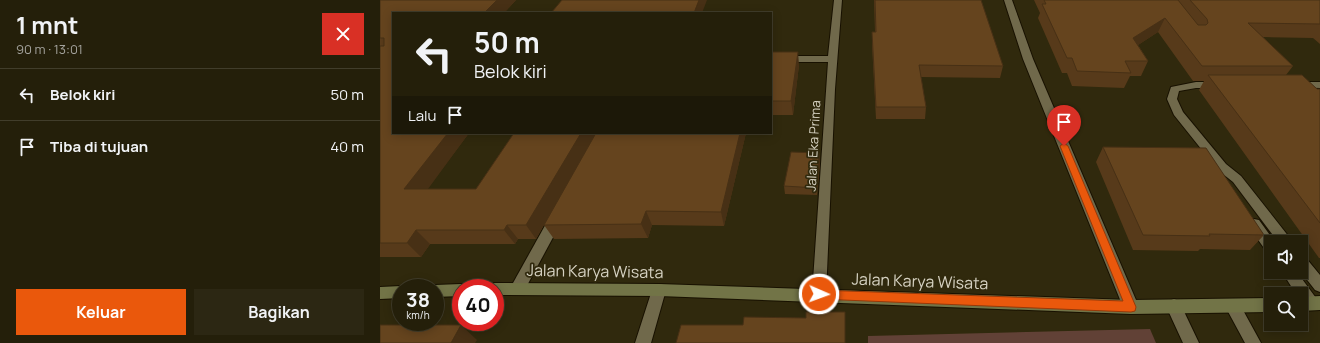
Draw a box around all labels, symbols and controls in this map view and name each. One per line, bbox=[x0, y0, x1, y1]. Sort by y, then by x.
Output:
text: 1 mnt bbox=[16, 8, 78, 41]
button: close bbox=[322, 13, 364, 55]
text: 50 m bbox=[474, 23, 540, 61]
icon: left bbox=[408, 28, 460, 80]
text: 90 m · 13:01 bbox=[16, 40, 83, 58]
text: Belok kiri bbox=[474, 59, 547, 83]
icon: left bbox=[16, 84, 38, 106]
text: Belok kiri bbox=[50, 84, 116, 105]
text: 50 m bbox=[330, 84, 364, 105]
street label: Jalan Eka Prima bbox=[802, 100, 824, 192]
icon: arrive bbox=[444, 104, 466, 126]
text: Lalu bbox=[408, 105, 436, 126]
pin bbox=[1047, 105, 1081, 146]
icon: arrive bbox=[1053, 111, 1075, 133]
icon: arrive bbox=[16, 136, 38, 158]
text: Tiba di tujuan bbox=[50, 136, 148, 157]
text: 40 m bbox=[330, 136, 364, 157]
map controls bbox=[1264, 235, 1308, 331]
button: sound bbox=[1264, 235, 1308, 279]
street label: Jalan Karya Wisata bbox=[526, 259, 664, 283]
street label: Jalan Karya Wisata bbox=[851, 268, 989, 294]
position arrow bbox=[798, 273, 840, 315]
speed limit sign: 40 bbox=[452, 279, 504, 331]
text: 38 bbox=[406, 286, 430, 313]
button: search bbox=[1264, 287, 1308, 331]
button: Keluar bbox=[16, 289, 186, 335]
button: Bagikan bbox=[194, 289, 364, 335]
text: km/h bbox=[406, 308, 430, 322]

